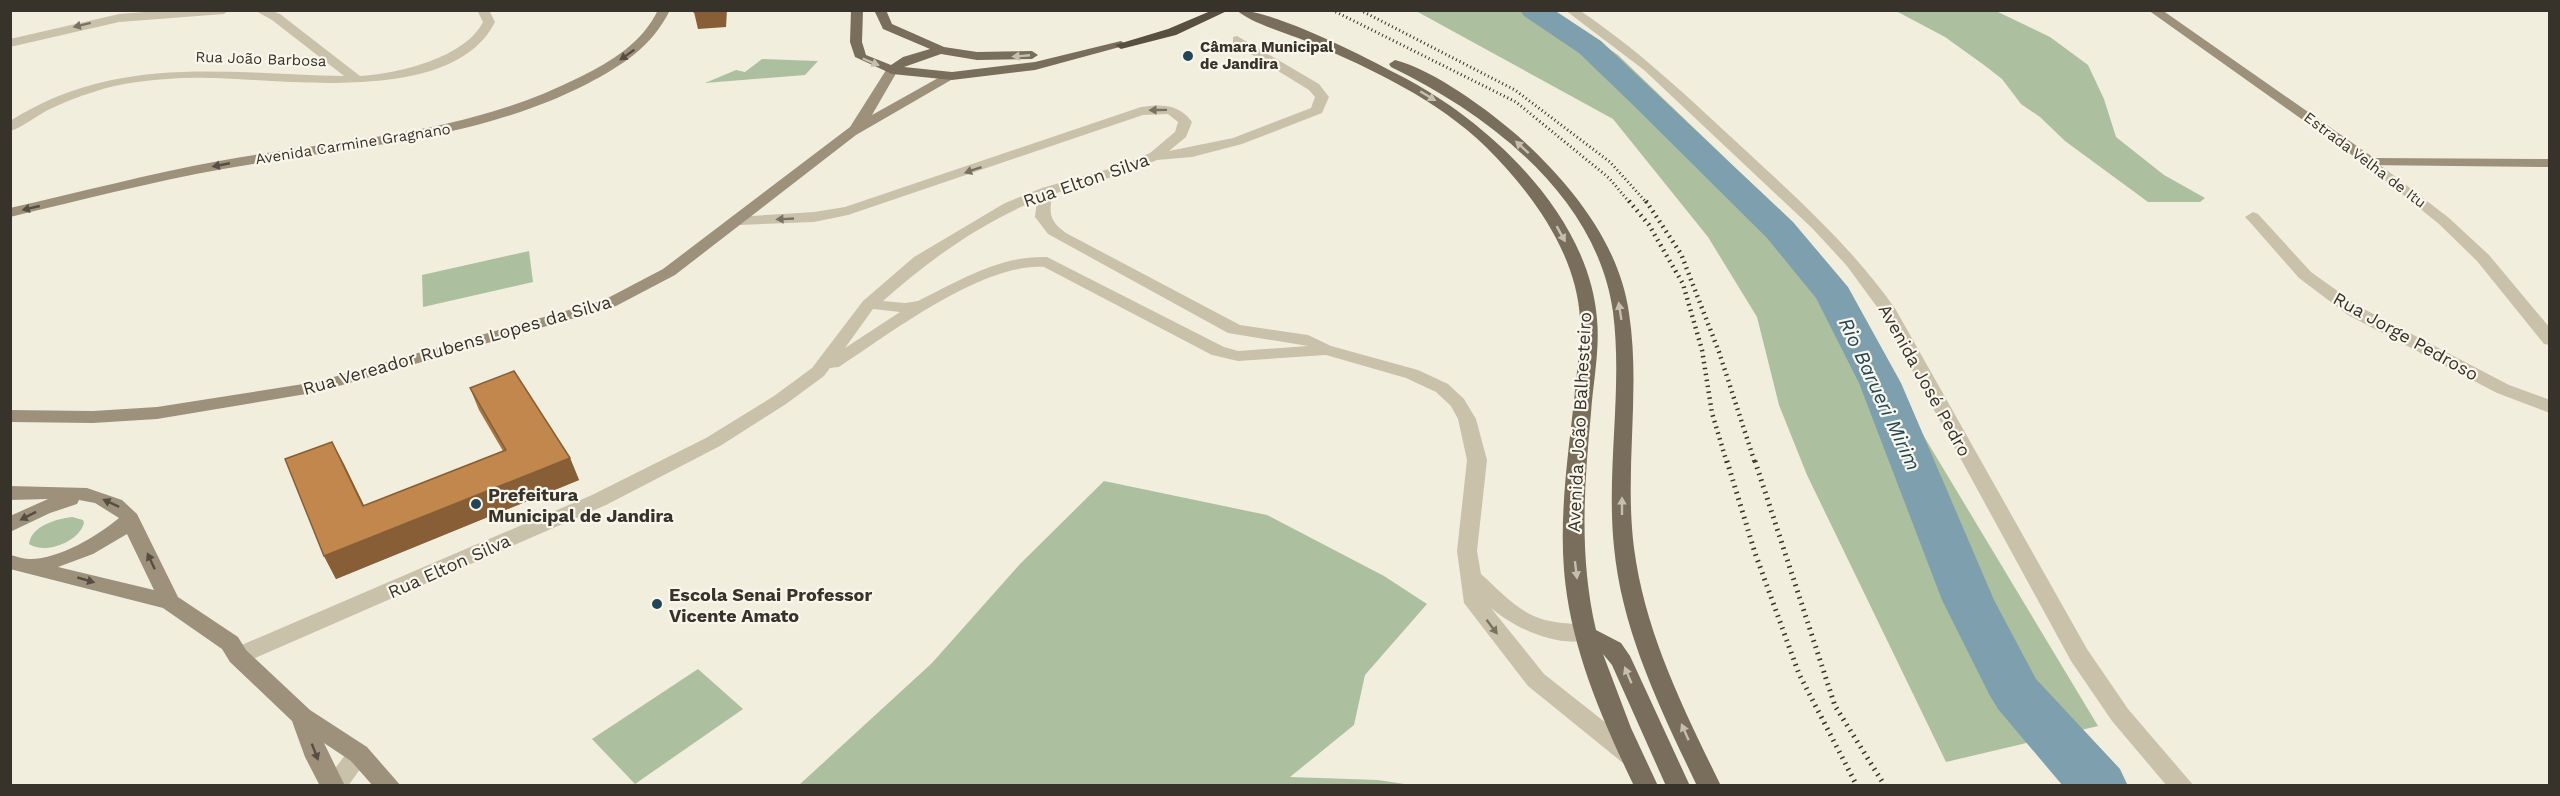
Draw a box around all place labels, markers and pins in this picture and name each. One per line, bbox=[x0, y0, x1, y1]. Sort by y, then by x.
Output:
place label: Câmara Municipal de Jandira bbox=[1200, 38, 1333, 73]
marker: Câmara Municipal de Jandira bbox=[1181, 49, 1195, 63]
place label: Prefeitura Municipal de Jandira bbox=[488, 484, 674, 526]
marker: Prefeitura Municipal de Jandira bbox=[469, 497, 483, 511]
place label: Escola Senai Professor Vicente Amato bbox=[669, 584, 872, 626]
marker: Escola Senai Professor Vicente Amato bbox=[650, 597, 664, 611]

